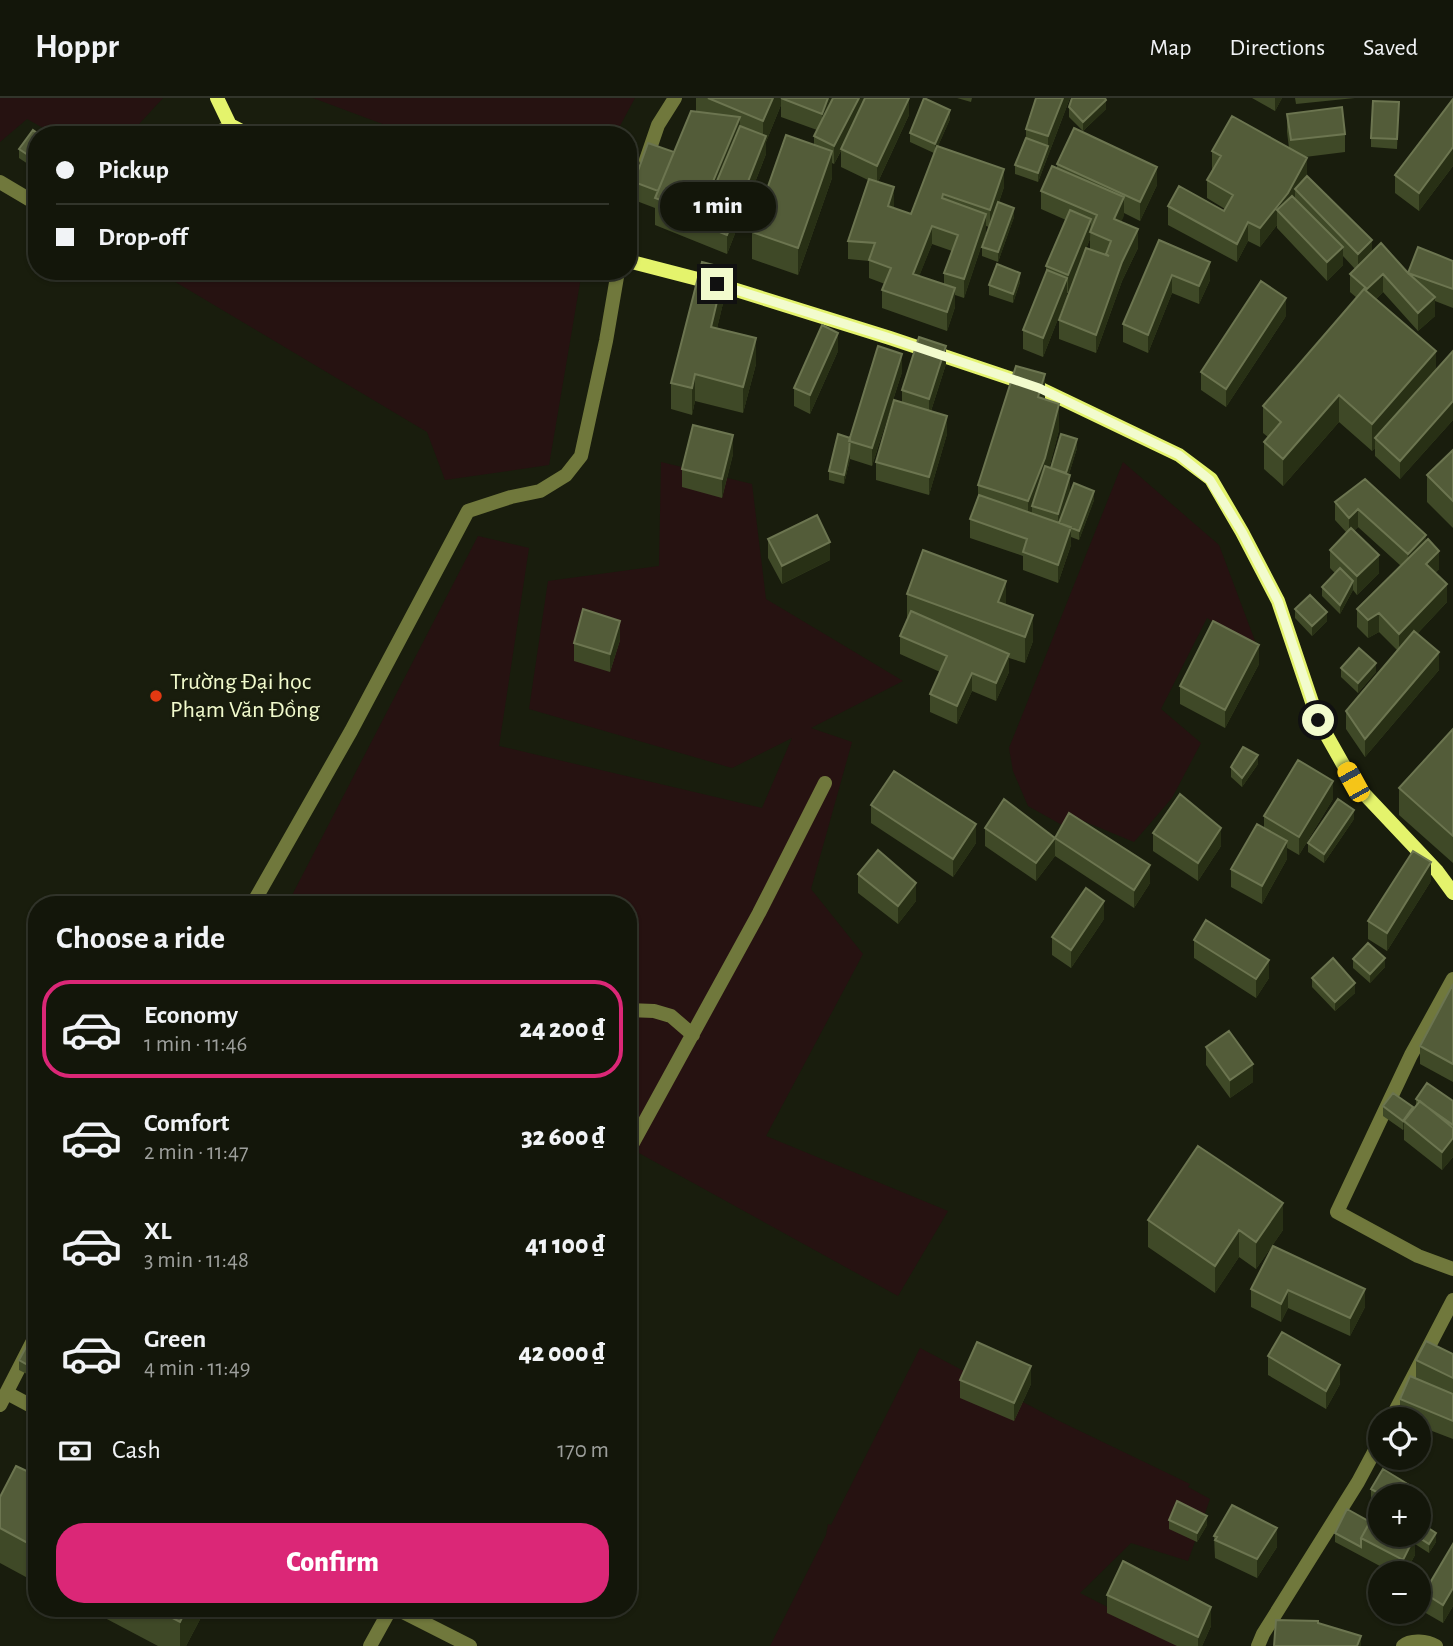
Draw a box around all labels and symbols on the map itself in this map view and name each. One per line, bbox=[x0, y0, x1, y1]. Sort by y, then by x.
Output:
callout: 1 min bbox=[659, 183, 775, 232]
route end bbox=[701, 268, 733, 300]
place label: Trường Đại học Phạm Văn Đồng bbox=[170, 670, 320, 722]
marker: Trường Đại học Phạm Văn Đồng bbox=[148, 688, 164, 704]
route start bbox=[1302, 704, 1334, 736]
car bbox=[1334, 759, 1373, 805]

